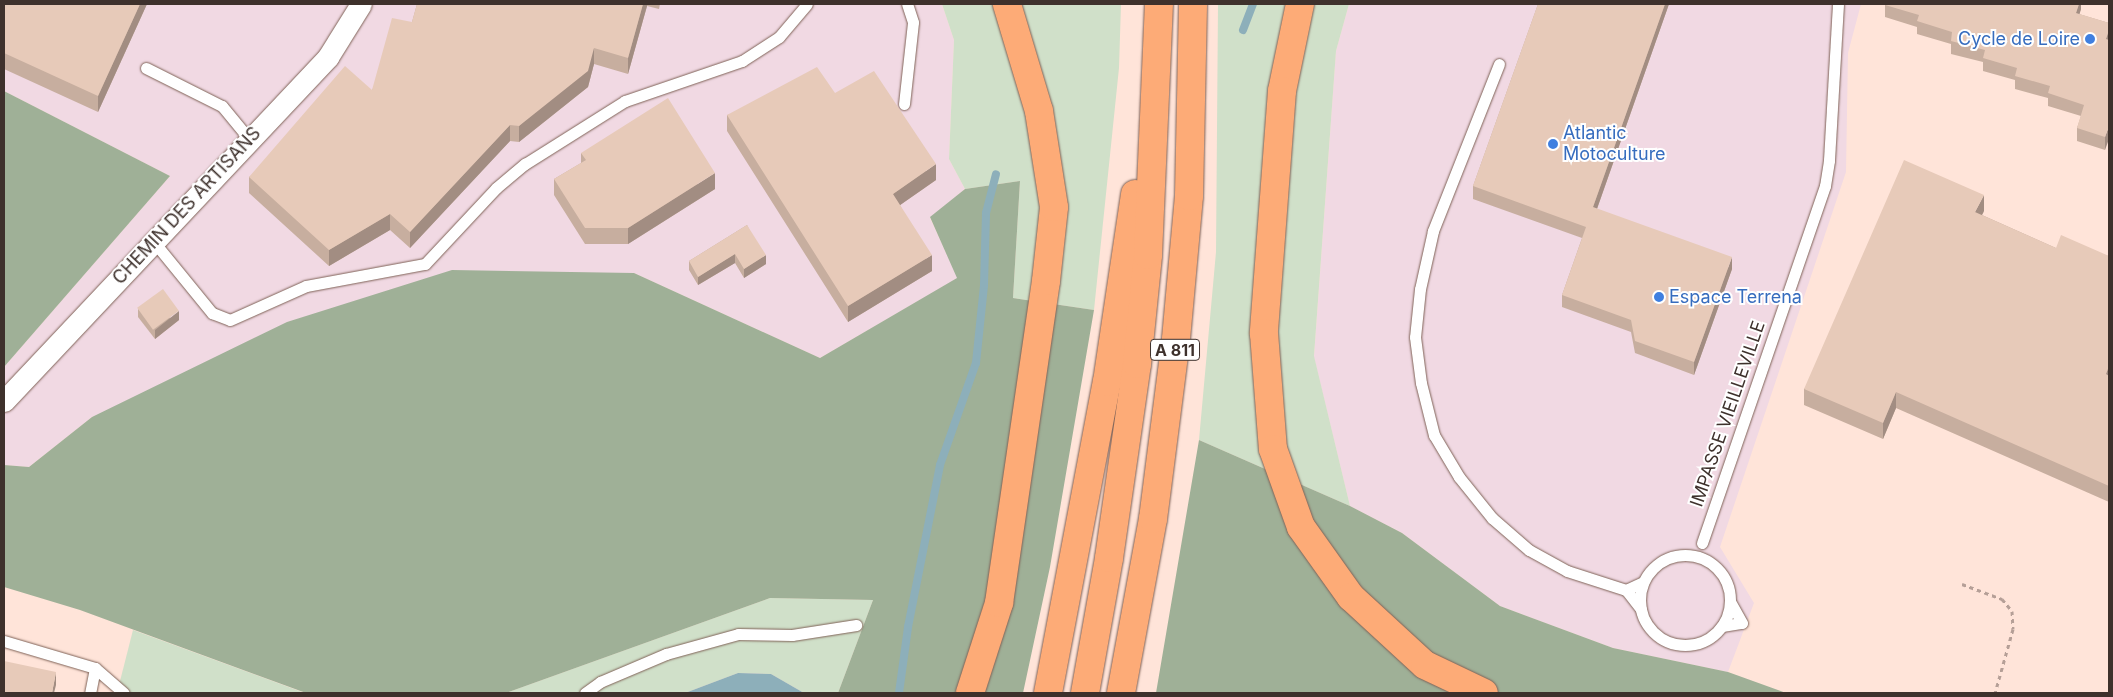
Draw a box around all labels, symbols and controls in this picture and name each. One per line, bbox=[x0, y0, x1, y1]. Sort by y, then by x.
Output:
place label: Cycle de Loire bbox=[1958, 28, 2080, 50]
marker: Cycle de Loire bbox=[2084, 33, 2096, 45]
street label: CHEMIN DES ARTISANS bbox=[109, 123, 265, 289]
place label: Atlantic Motoculture bbox=[1563, 123, 1666, 166]
marker: Atlantic Motoculture bbox=[1547, 138, 1559, 150]
place label: Espace Terrena bbox=[1669, 286, 1802, 308]
marker: Espace Terrena bbox=[1653, 291, 1665, 303]
street label: IMPASSE VIEILLEVILLE bbox=[1686, 318, 1770, 510]
road number: A 811 bbox=[1150, 336, 1200, 364]

